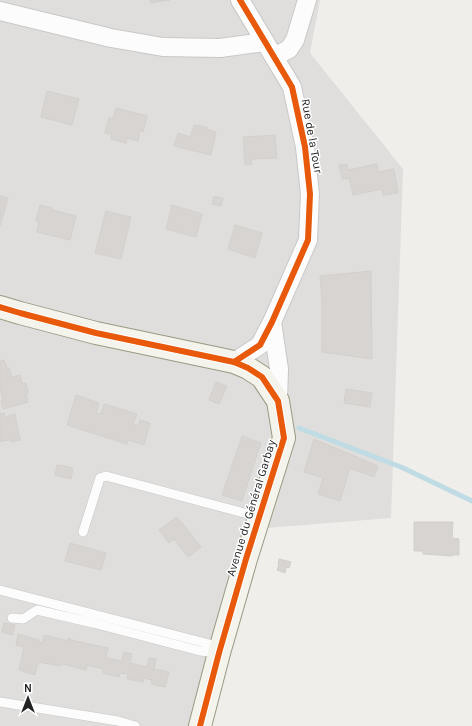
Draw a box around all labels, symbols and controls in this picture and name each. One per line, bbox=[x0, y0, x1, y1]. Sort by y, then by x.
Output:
street label: Rue de la Tour bbox=[299, 97, 326, 175]
street label: Avenue du Général Garbay bbox=[224, 438, 279, 578]
north arrow bbox=[8, 678, 48, 718]
text: N bbox=[24, 682, 32, 695]

